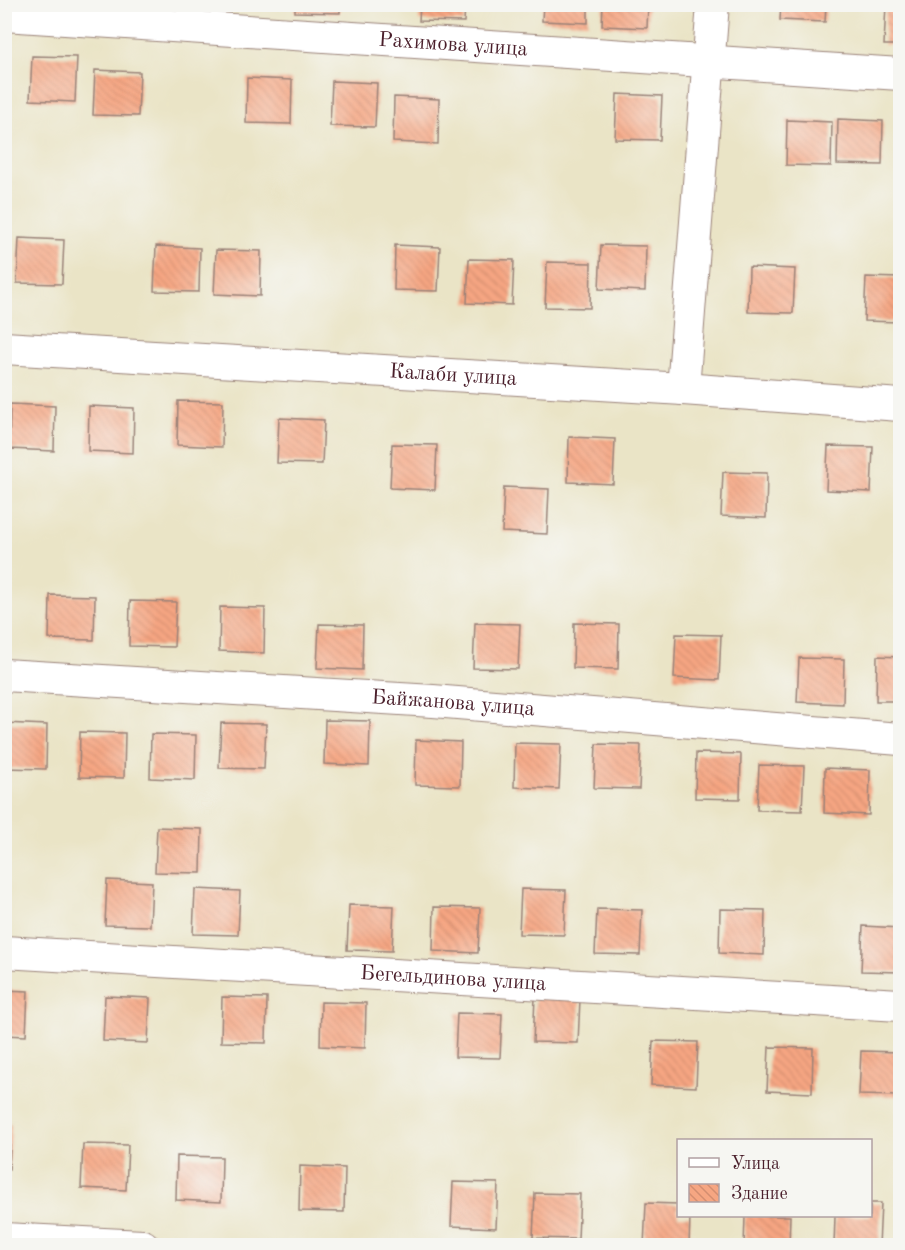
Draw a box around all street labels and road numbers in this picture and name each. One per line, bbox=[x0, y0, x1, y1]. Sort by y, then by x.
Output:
street label: Рахимова улица bbox=[378, 29, 528, 60]
street label: Калаби улица bbox=[389, 361, 518, 389]
street label: Байжанова улица bbox=[371, 687, 536, 720]
street label: Бегельдинова улица bbox=[360, 963, 547, 995]

